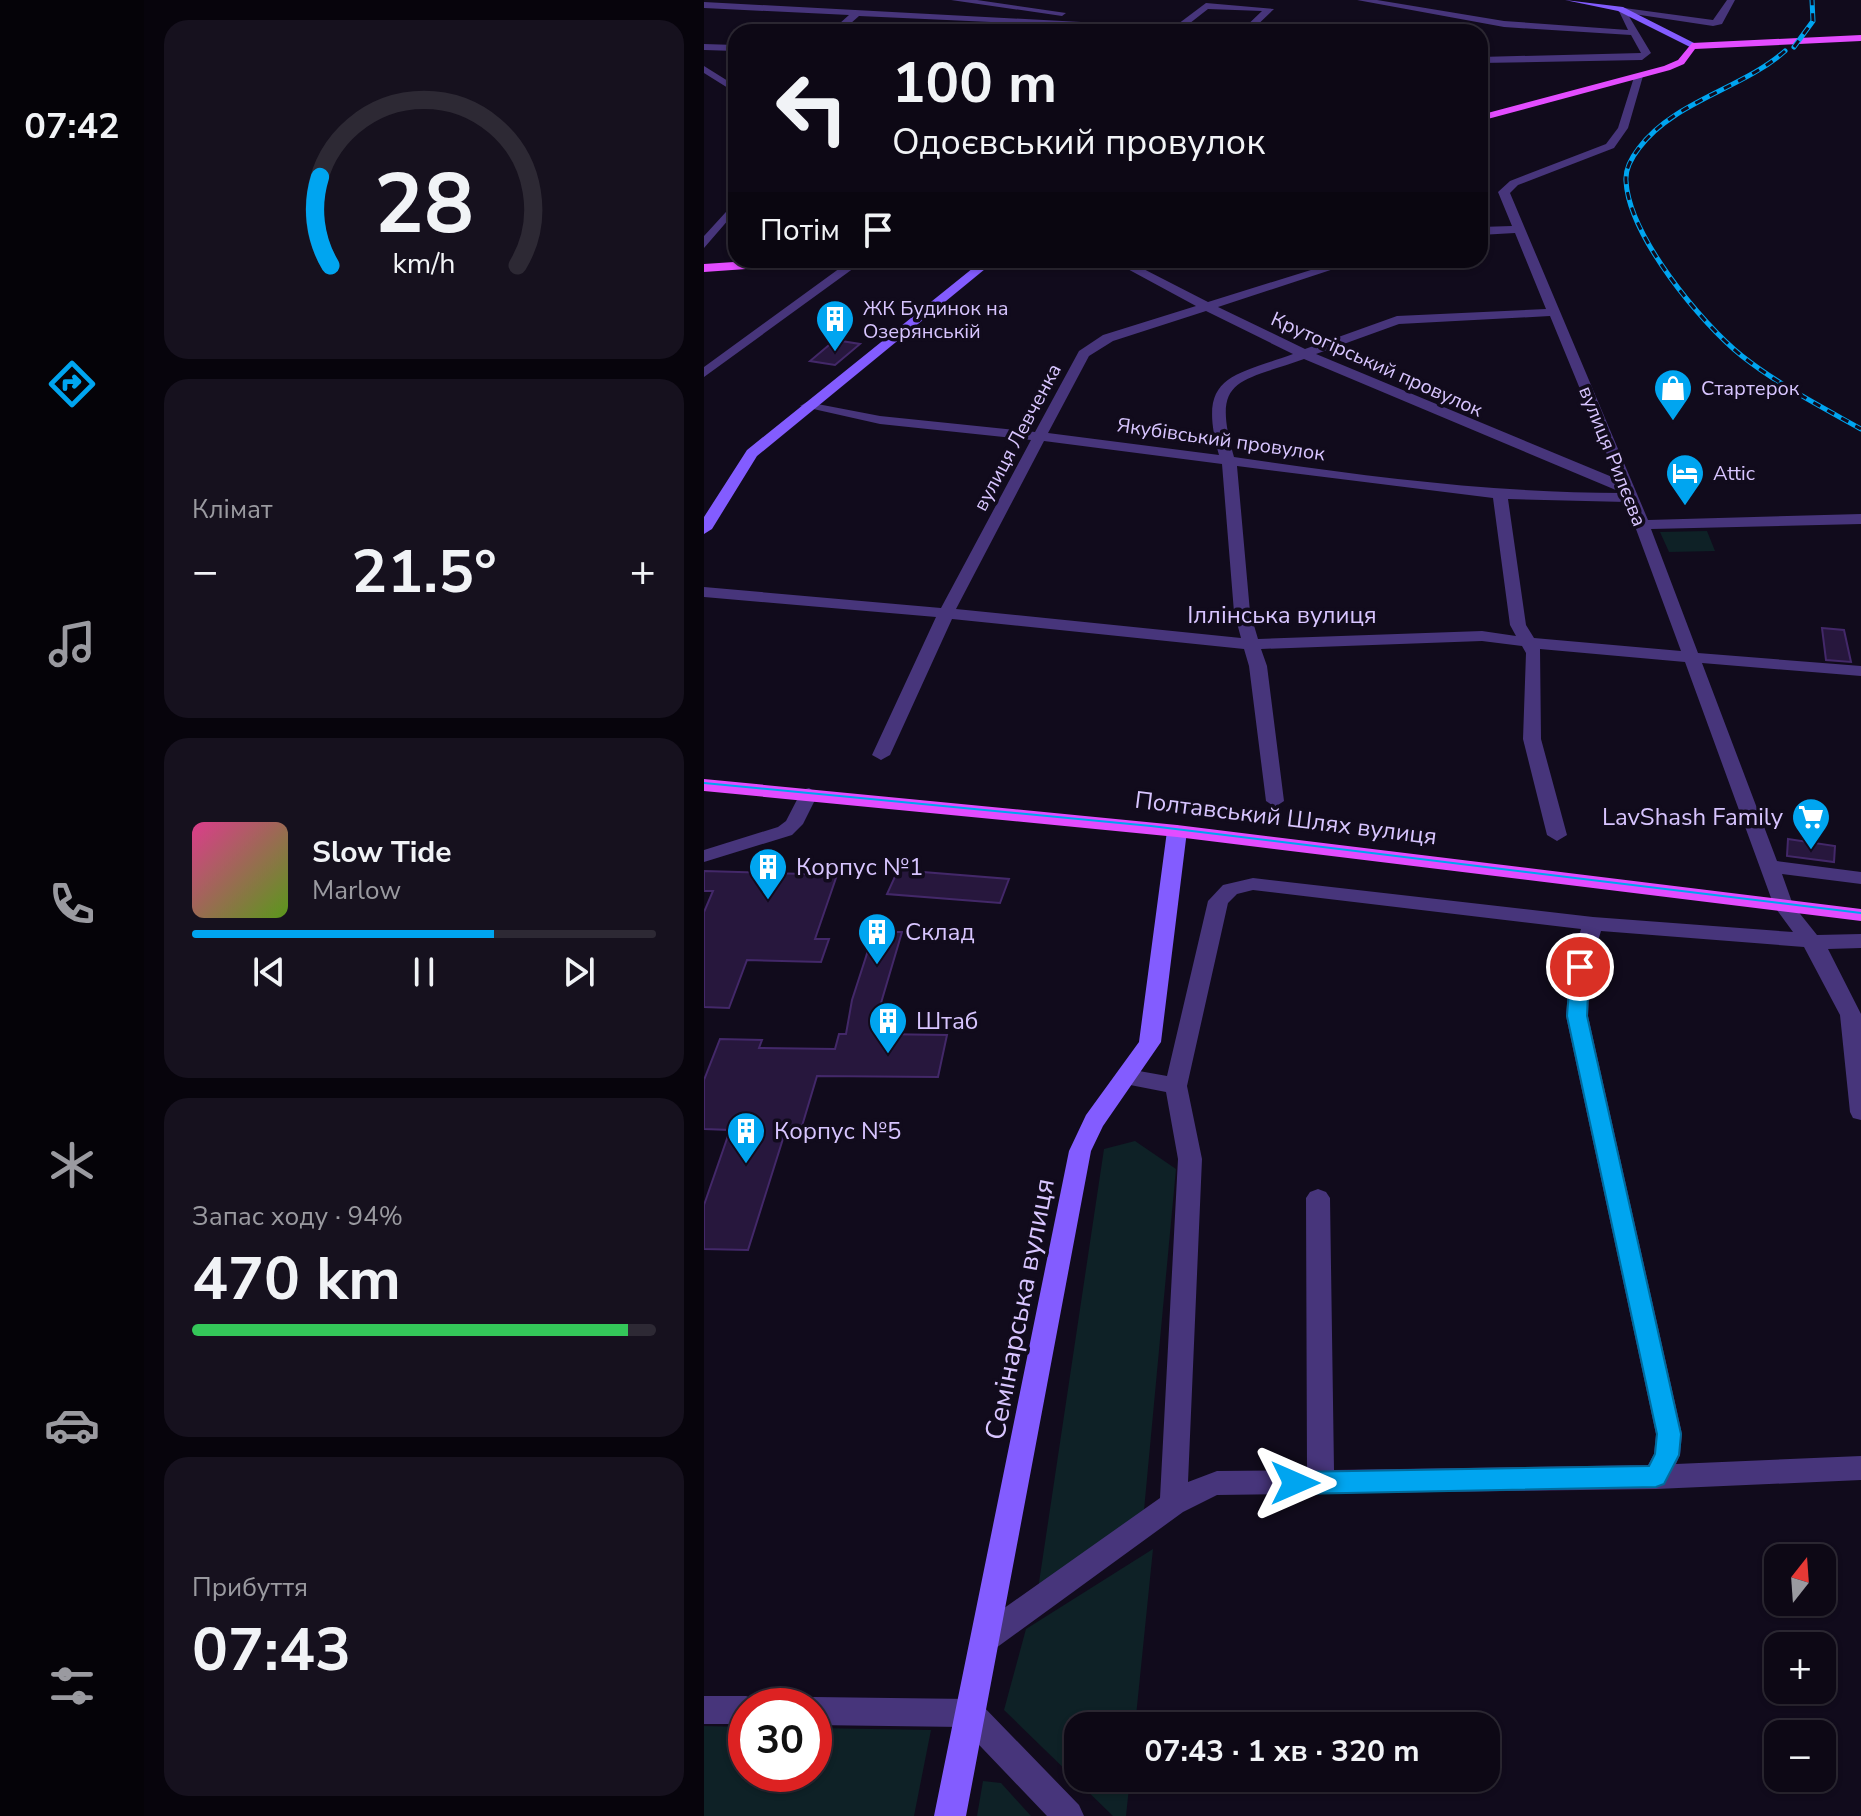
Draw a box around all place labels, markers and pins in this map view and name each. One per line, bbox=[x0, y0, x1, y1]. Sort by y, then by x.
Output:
place label: ЖК Будинок на Озерянській bbox=[863, 295, 1009, 345]
building icon: ЖК Будинок на Озерянській bbox=[814, 298, 856, 353]
shop icon: Стартерок bbox=[1652, 367, 1694, 422]
place label: Стартерок bbox=[1701, 375, 1800, 402]
hotel icon: Attic bbox=[1664, 452, 1706, 507]
place label: Attic bbox=[1713, 460, 1755, 487]
supermarket icon: LavShash Family bbox=[1790, 796, 1832, 851]
place label: LavShash Family bbox=[1602, 801, 1784, 833]
building icon: Корпус №1 bbox=[747, 846, 789, 901]
place label: Корпус №1 bbox=[796, 851, 923, 883]
building icon: Склад bbox=[856, 911, 898, 966]
place label: Склад bbox=[905, 916, 975, 948]
pin bbox=[1546, 933, 1614, 1001]
building icon: Штаб bbox=[867, 1000, 909, 1055]
place label: Штаб bbox=[916, 1005, 978, 1037]
building icon: Корпус №5 bbox=[725, 1110, 767, 1165]
place label: Корпус №5 bbox=[774, 1115, 901, 1147]

